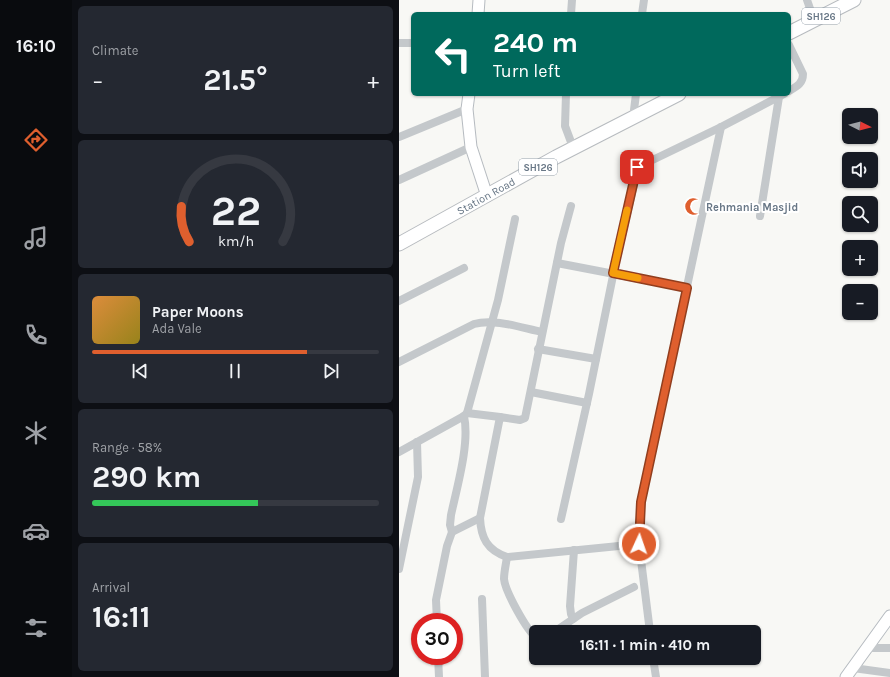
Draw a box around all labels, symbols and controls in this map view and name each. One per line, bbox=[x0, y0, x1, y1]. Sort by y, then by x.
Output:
road number: SH126 bbox=[802, 8, 840, 24]
text: 240 m bbox=[493, 26, 578, 59]
icon: left bbox=[427, 28, 479, 80]
text: 16:10 bbox=[16, 35, 56, 57]
text: Climate bbox=[92, 43, 138, 58]
text: Turn left bbox=[493, 60, 561, 82]
text: 21.5° bbox=[203, 62, 268, 98]
text: − bbox=[92, 68, 104, 94]
text: + bbox=[367, 68, 379, 94]
north arrow bbox=[842, 108, 878, 144]
map controls bbox=[842, 108, 878, 320]
icon: directions bbox=[22, 126, 50, 154]
pin bbox=[620, 150, 654, 184]
button: sound bbox=[842, 152, 878, 188]
icon: arrive bbox=[626, 156, 648, 178]
road number: SH126 bbox=[519, 159, 557, 175]
street label: Station Road bbox=[455, 175, 518, 218]
text: 22 bbox=[210, 187, 261, 235]
button: search bbox=[842, 196, 878, 232]
mosque icon: Rehmania Masjid bbox=[683, 197, 703, 217]
place label: Rehmania Masjid bbox=[706, 201, 798, 214]
icon: music bbox=[22, 224, 50, 252]
text: km/h bbox=[217, 233, 254, 250]
button: + bbox=[842, 240, 878, 276]
button: − bbox=[842, 284, 878, 320]
text: Paper Moons bbox=[152, 303, 244, 321]
icon: phone bbox=[22, 321, 50, 349]
text: Ada Vale bbox=[152, 321, 202, 336]
icon: previous bbox=[129, 360, 151, 382]
icon: pause bbox=[224, 360, 246, 382]
icon: next bbox=[320, 360, 342, 382]
icon: climate bbox=[22, 419, 50, 447]
text: Range · 58% bbox=[92, 440, 162, 455]
text: 290 km bbox=[92, 459, 201, 495]
icon: car bbox=[22, 517, 50, 545]
position arrow bbox=[618, 523, 660, 565]
text: Arrival bbox=[92, 580, 130, 595]
text: 16:11 bbox=[92, 599, 150, 635]
speed limit sign: 30 bbox=[411, 613, 463, 665]
icon: filters bbox=[22, 614, 50, 642]
text: 16:11 · 1 min · 410 m bbox=[580, 636, 710, 654]

